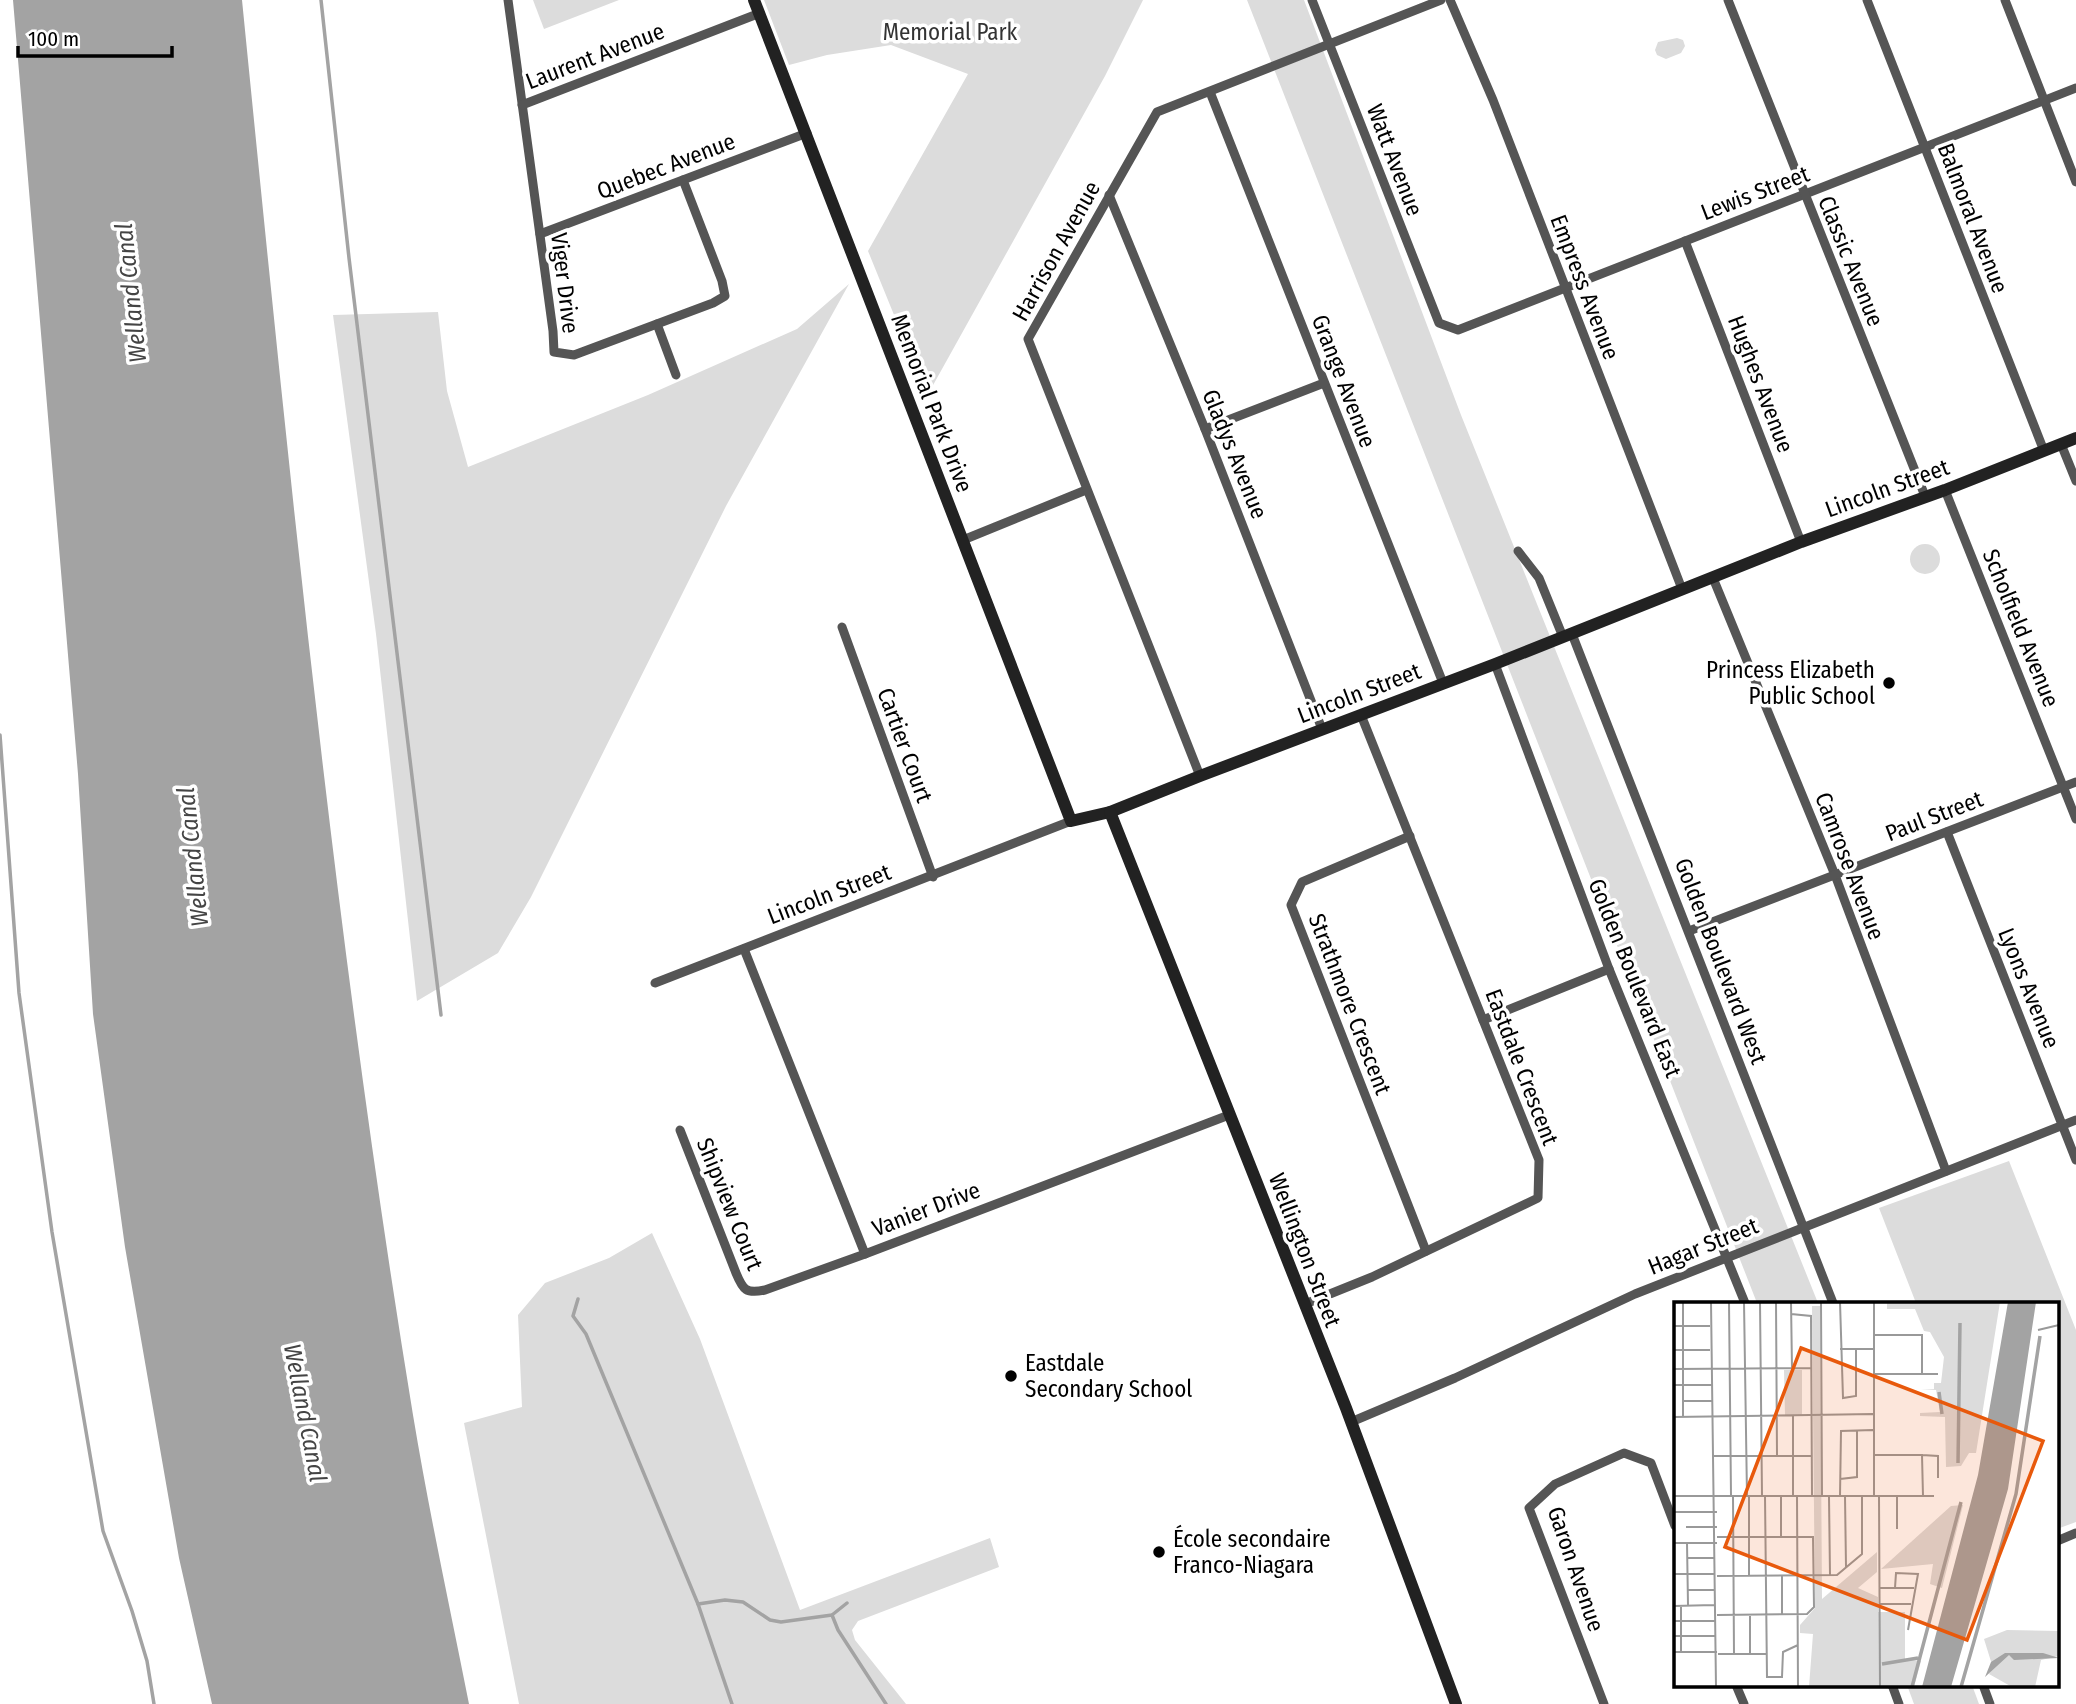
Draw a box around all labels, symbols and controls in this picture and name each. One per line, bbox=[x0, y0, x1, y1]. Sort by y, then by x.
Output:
scale bar bbox=[18, 14, 172, 58]
street label: Laurent Avenue bbox=[522, 17, 668, 95]
park label: Memorial Park bbox=[883, 18, 1018, 46]
text: 100 m bbox=[28, 26, 79, 52]
street label: Watt Avenue bbox=[1361, 100, 1429, 220]
street label: Quebec Avenue bbox=[593, 127, 739, 205]
street label: Balmoral Avenue bbox=[1932, 139, 2014, 297]
street label: Lewis Street bbox=[1697, 159, 1814, 226]
street label: Harrison Avenue bbox=[1006, 176, 1106, 326]
street label: Classic Avenue bbox=[1812, 192, 1890, 330]
street label: Empress Avenue bbox=[1544, 210, 1626, 364]
water label: Welland Canal bbox=[110, 222, 152, 364]
street label: Viger Drive bbox=[545, 231, 585, 335]
street label: Memorial Park Drive bbox=[885, 310, 979, 496]
street label: Grange Avenue bbox=[1306, 311, 1382, 451]
street label: Hughes Avenue bbox=[1722, 311, 1800, 457]
street label: Gladys Avenue bbox=[1196, 385, 1274, 523]
street label: Lincoln Street bbox=[1821, 452, 1953, 523]
street label: Scholfield Avenue bbox=[1977, 545, 2065, 711]
place label: Princess Elizabeth Public School bbox=[1706, 656, 1875, 710]
street label: Lincoln Street bbox=[1293, 657, 1425, 729]
marker: Princess Elizabeth Public School bbox=[1881, 675, 1897, 691]
street label: Cartier Court bbox=[871, 684, 939, 807]
street label: Paul Street bbox=[1881, 784, 1987, 847]
water label: Welland Canal bbox=[172, 786, 214, 928]
street label: Camrose Avenue bbox=[1809, 788, 1891, 944]
street label: Golden Boulevard West bbox=[1669, 854, 1773, 1068]
street label: Lincoln Street bbox=[763, 858, 895, 930]
street label: Golden Boulevard East bbox=[1582, 875, 1688, 1082]
street label: Strathmore Crescent bbox=[1303, 910, 1398, 1099]
street label: Lyons Avenue bbox=[1992, 924, 2066, 1052]
street label: Eastdale Crescent bbox=[1479, 985, 1565, 1149]
street label: Shipview Court bbox=[691, 1134, 769, 1275]
street label: Wellington Street bbox=[1263, 1169, 1347, 1331]
street label: Vanier Drive bbox=[868, 1176, 984, 1242]
street label: Hagar Street bbox=[1644, 1211, 1763, 1281]
inset map bbox=[1674, 1302, 2058, 1686]
water label: Welland Canal bbox=[278, 1342, 332, 1484]
place label: Eastdale Secondary School bbox=[1025, 1349, 1192, 1403]
marker: Eastdale Secondary School bbox=[1003, 1368, 1019, 1384]
street label: Garon Avenue bbox=[1542, 1503, 1610, 1635]
place label: École secondaire Franco-Niagara bbox=[1173, 1524, 1331, 1579]
marker: École secondaire Franco-Niagara bbox=[1151, 1544, 1167, 1560]

